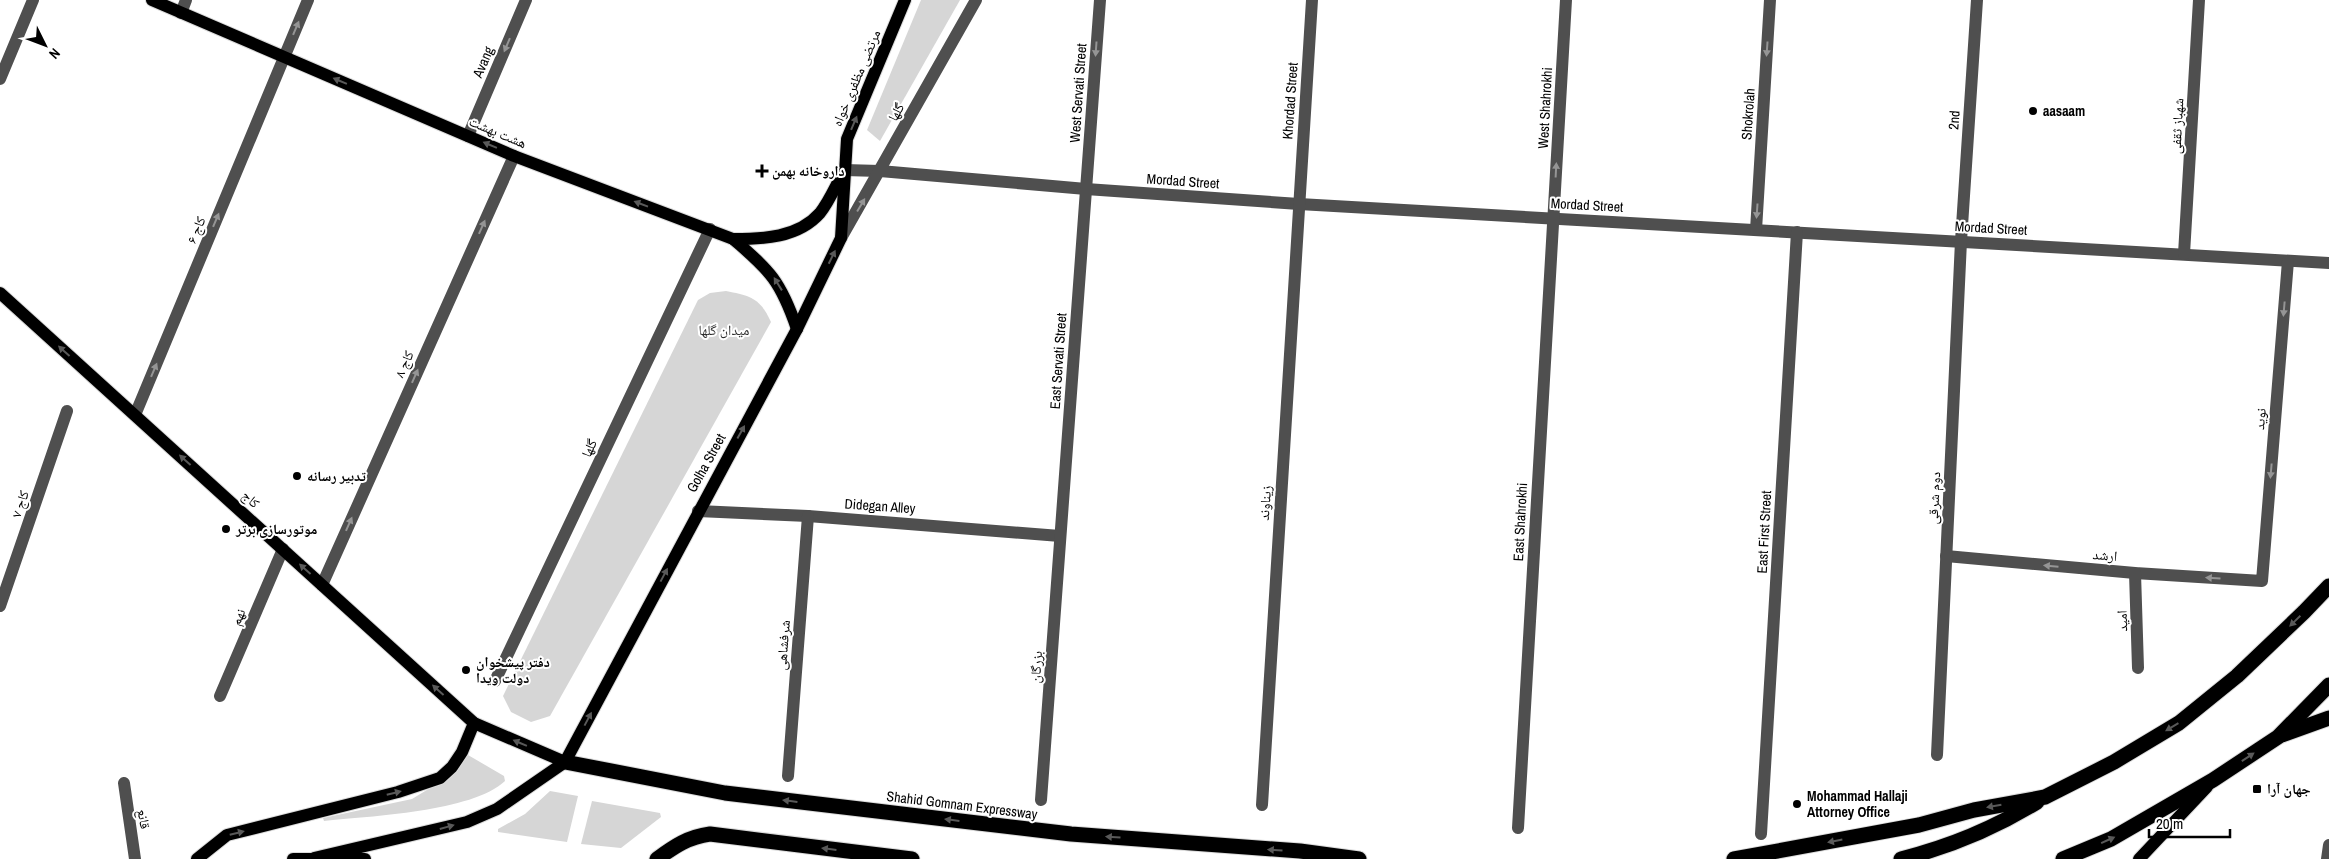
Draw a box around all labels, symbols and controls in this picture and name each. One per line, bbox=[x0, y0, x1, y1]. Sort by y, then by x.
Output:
north arrow bbox=[20, 20, 70, 70]
one-way arrow bbox=[293, 21, 301, 35]
street label: مرتضی مظفری خواه bbox=[828, 27, 884, 129]
one-way arrow bbox=[503, 38, 511, 52]
one-way arrow bbox=[1092, 41, 1100, 57]
one-way arrow bbox=[1763, 41, 1771, 57]
street label: Avang bbox=[468, 43, 498, 81]
street label: West Servati Street bbox=[1066, 43, 1090, 143]
text: N bbox=[45, 45, 64, 63]
street label: Khordad Street bbox=[1278, 62, 1302, 140]
street label: West Shahrokhi bbox=[1534, 67, 1556, 149]
one-way arrow bbox=[333, 77, 347, 85]
street label: Shokrolah bbox=[1737, 88, 1759, 140]
street label: شهباز ثقفی bbox=[2167, 98, 2187, 154]
street label: گلها bbox=[884, 100, 908, 124]
place label: aasaam bbox=[2043, 102, 2085, 120]
marker: aasaam bbox=[2027, 105, 2039, 117]
street label: 2nd bbox=[1944, 110, 1964, 130]
street label: هشت بهشت bbox=[466, 112, 530, 152]
one-way arrow bbox=[850, 115, 858, 130]
one-way arrow bbox=[483, 141, 497, 149]
one-way arrow bbox=[1553, 161, 1561, 177]
place label: داروخانه بهمن bbox=[772, 162, 845, 180]
marker: داروخانه بهمن bbox=[756, 165, 768, 177]
street label: Mordad Street bbox=[1146, 169, 1220, 193]
street label: Mordad Street bbox=[1550, 194, 1624, 216]
one-way arrow bbox=[856, 198, 865, 211]
one-way arrow bbox=[634, 199, 649, 207]
one-way arrow bbox=[1753, 203, 1761, 219]
one-way arrow bbox=[213, 213, 221, 227]
street label: کاج ۶ bbox=[182, 214, 211, 247]
street label: Mordad Street bbox=[1954, 217, 2028, 239]
one-way arrow bbox=[478, 220, 486, 234]
one-way arrow bbox=[828, 250, 836, 264]
one-way arrow bbox=[773, 278, 783, 291]
one-way arrow bbox=[2280, 301, 2288, 317]
street label: East Servati Street bbox=[1046, 312, 1070, 410]
park label: میدان گلها bbox=[699, 321, 749, 339]
one-way arrow bbox=[59, 345, 71, 357]
street label: کاج ۸ bbox=[390, 347, 419, 381]
one-way arrow bbox=[150, 363, 158, 377]
one-way arrow bbox=[412, 369, 420, 383]
street label: نوید bbox=[2250, 407, 2270, 431]
one-way arrow bbox=[736, 425, 745, 439]
street label: Golha Street bbox=[683, 430, 729, 496]
street label: گلها bbox=[577, 436, 601, 460]
one-way arrow bbox=[179, 454, 191, 466]
one-way arrow bbox=[2267, 463, 2275, 479]
place label: تدبیر رسانه bbox=[307, 467, 366, 485]
marker: تدبیر رسانه bbox=[291, 470, 303, 482]
street label: دوم شرقی bbox=[1924, 471, 1945, 525]
street label: East Shahrokhi bbox=[1509, 482, 1531, 562]
street label: زیناوند bbox=[1255, 485, 1275, 521]
street label: کاج bbox=[238, 486, 264, 513]
street label: کاج ۷ bbox=[7, 488, 34, 520]
street label: East First Street bbox=[1753, 490, 1775, 574]
street label: Didegan Alley bbox=[844, 495, 916, 517]
one-way arrow bbox=[346, 517, 354, 531]
place label: موتورسازی برتر bbox=[235, 520, 317, 538]
marker: موتورسازی برتر bbox=[220, 523, 232, 535]
street label: ارشد bbox=[2092, 545, 2118, 565]
one-way arrow bbox=[2043, 561, 2059, 569]
one-way arrow bbox=[299, 563, 311, 575]
one-way arrow bbox=[660, 568, 668, 582]
one-way arrow bbox=[2205, 573, 2221, 581]
street label: نهم bbox=[226, 606, 251, 629]
street label: امید bbox=[2113, 610, 2131, 632]
one-way arrow bbox=[2290, 615, 2302, 627]
street label: شرفشاهی bbox=[772, 619, 794, 671]
street label: بزرگان bbox=[1026, 650, 1046, 684]
place label: دفتر پیشخوان دولت ویدا bbox=[476, 653, 550, 687]
marker: دفتر پیشخوان دولت ویدا bbox=[460, 664, 472, 676]
one-way arrow bbox=[433, 684, 445, 696]
one-way arrow bbox=[584, 712, 592, 726]
one-way arrow bbox=[2166, 722, 2179, 731]
one-way arrow bbox=[513, 738, 527, 746]
one-way arrow bbox=[2241, 752, 2254, 762]
place label: جهان آرا bbox=[2267, 780, 2311, 798]
marker: جهان آرا bbox=[2251, 783, 2263, 795]
street label: Shahid Gomnam Expressway bbox=[886, 787, 1039, 823]
place label: Mohammad Hallaji Attorney Office bbox=[1807, 787, 1908, 821]
one-way arrow bbox=[387, 789, 402, 797]
one-way arrow bbox=[782, 797, 798, 805]
marker: Mohammad Hallaji Attorney Office bbox=[1791, 798, 1803, 810]
one-way arrow bbox=[1986, 803, 2002, 811]
scale bar bbox=[2149, 806, 2230, 838]
street label: قانع bbox=[133, 808, 154, 831]
text: 20 m bbox=[2156, 813, 2183, 834]
one-way arrow bbox=[944, 816, 960, 824]
one-way arrow bbox=[440, 823, 455, 831]
one-way arrow bbox=[229, 829, 244, 837]
one-way arrow bbox=[1105, 833, 1121, 841]
one-way arrow bbox=[2101, 836, 2115, 844]
one-way arrow bbox=[1827, 837, 1843, 845]
one-way arrow bbox=[821, 844, 837, 852]
one-way arrow bbox=[1267, 845, 1283, 853]

